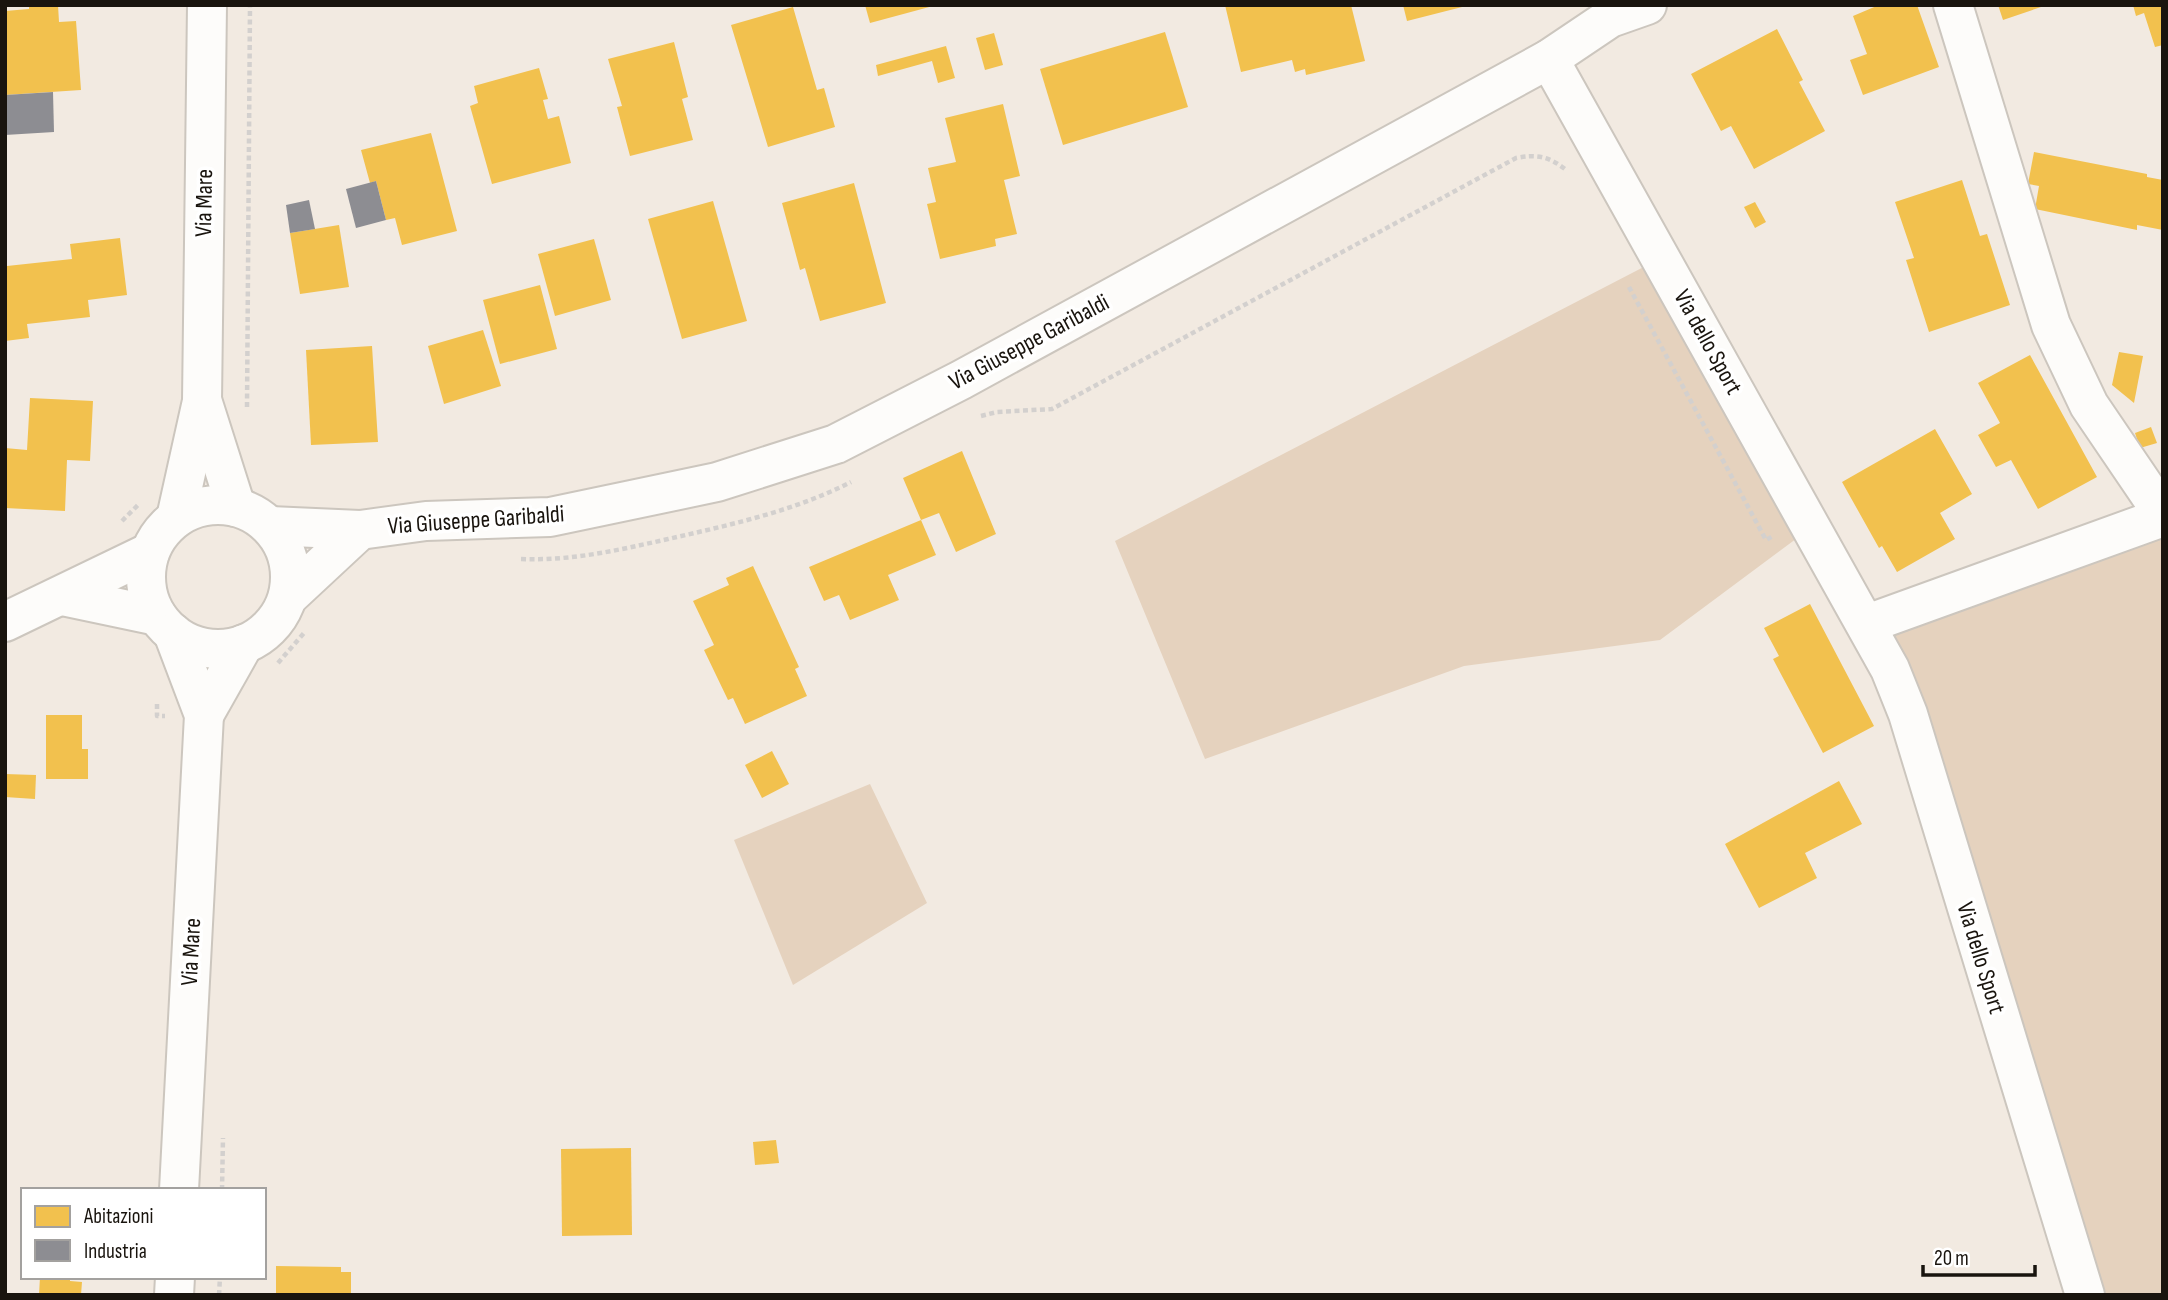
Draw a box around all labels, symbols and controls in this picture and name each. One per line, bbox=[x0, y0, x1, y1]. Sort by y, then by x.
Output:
street label: Via Mare bbox=[189, 169, 219, 237]
street label: Via dello Sport bbox=[1667, 285, 1749, 399]
street label: Via Giuseppe Garibaldi bbox=[944, 288, 1114, 396]
street label: Via Giuseppe Garibaldi bbox=[387, 499, 565, 541]
street label: Via dello Sport bbox=[1950, 899, 2012, 1017]
street label: Via Mare bbox=[175, 917, 207, 987]
legend bbox=[21, 1188, 266, 1279]
text: Abitazioni bbox=[83, 1204, 153, 1229]
scale bar bbox=[1923, 1234, 2035, 1278]
text: Industria bbox=[84, 1239, 147, 1264]
text: 20 m bbox=[1934, 1246, 1969, 1271]

